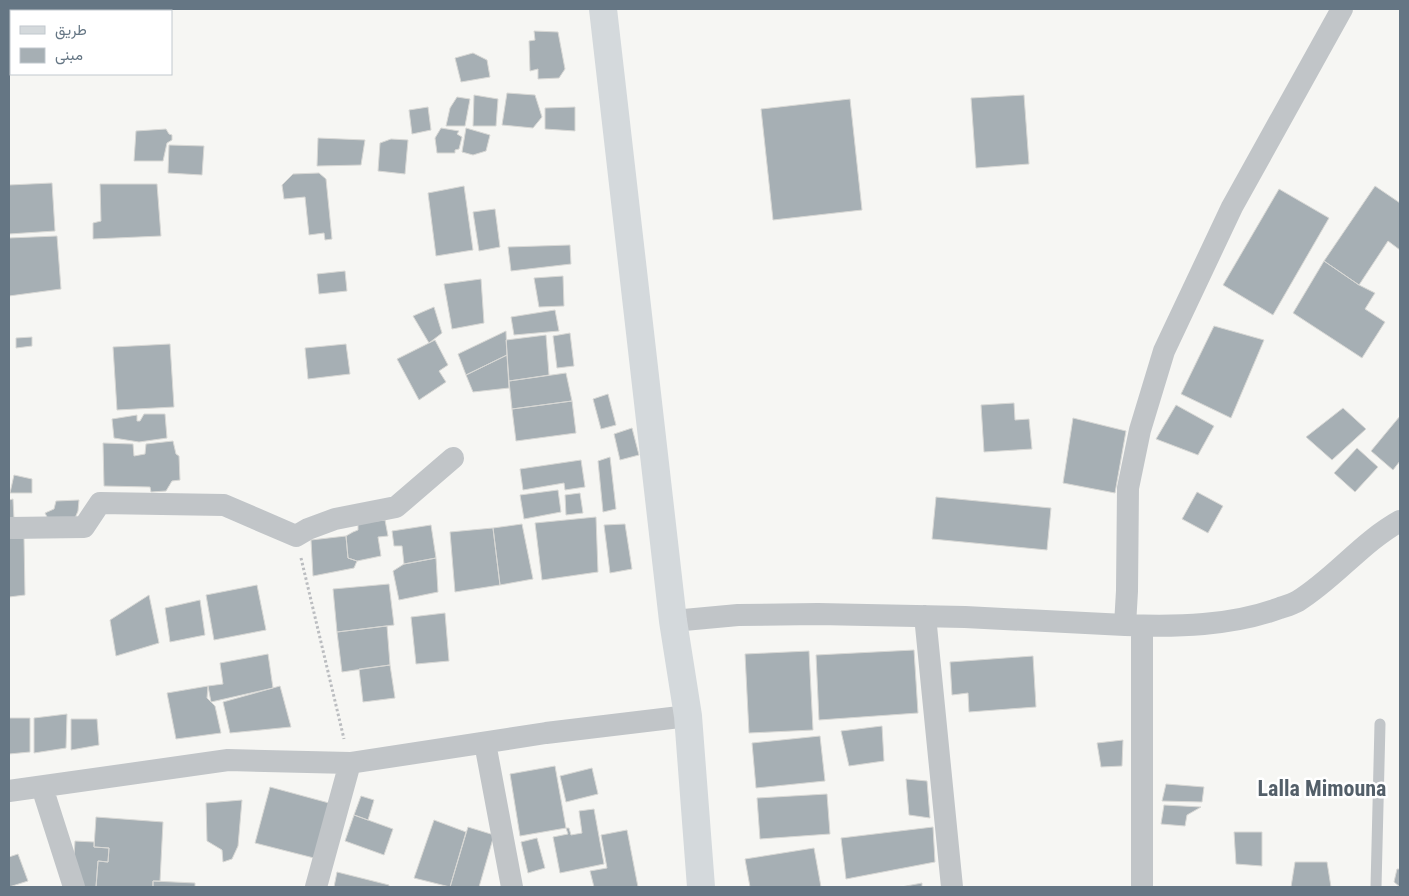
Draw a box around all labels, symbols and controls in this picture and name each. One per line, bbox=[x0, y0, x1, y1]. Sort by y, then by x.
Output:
legend bbox=[10, 10, 172, 75]
text: طريق bbox=[55, 21, 87, 40]
text: مبنى bbox=[55, 46, 83, 65]
district label: Lalla Mimouna bbox=[1258, 776, 1386, 801]

